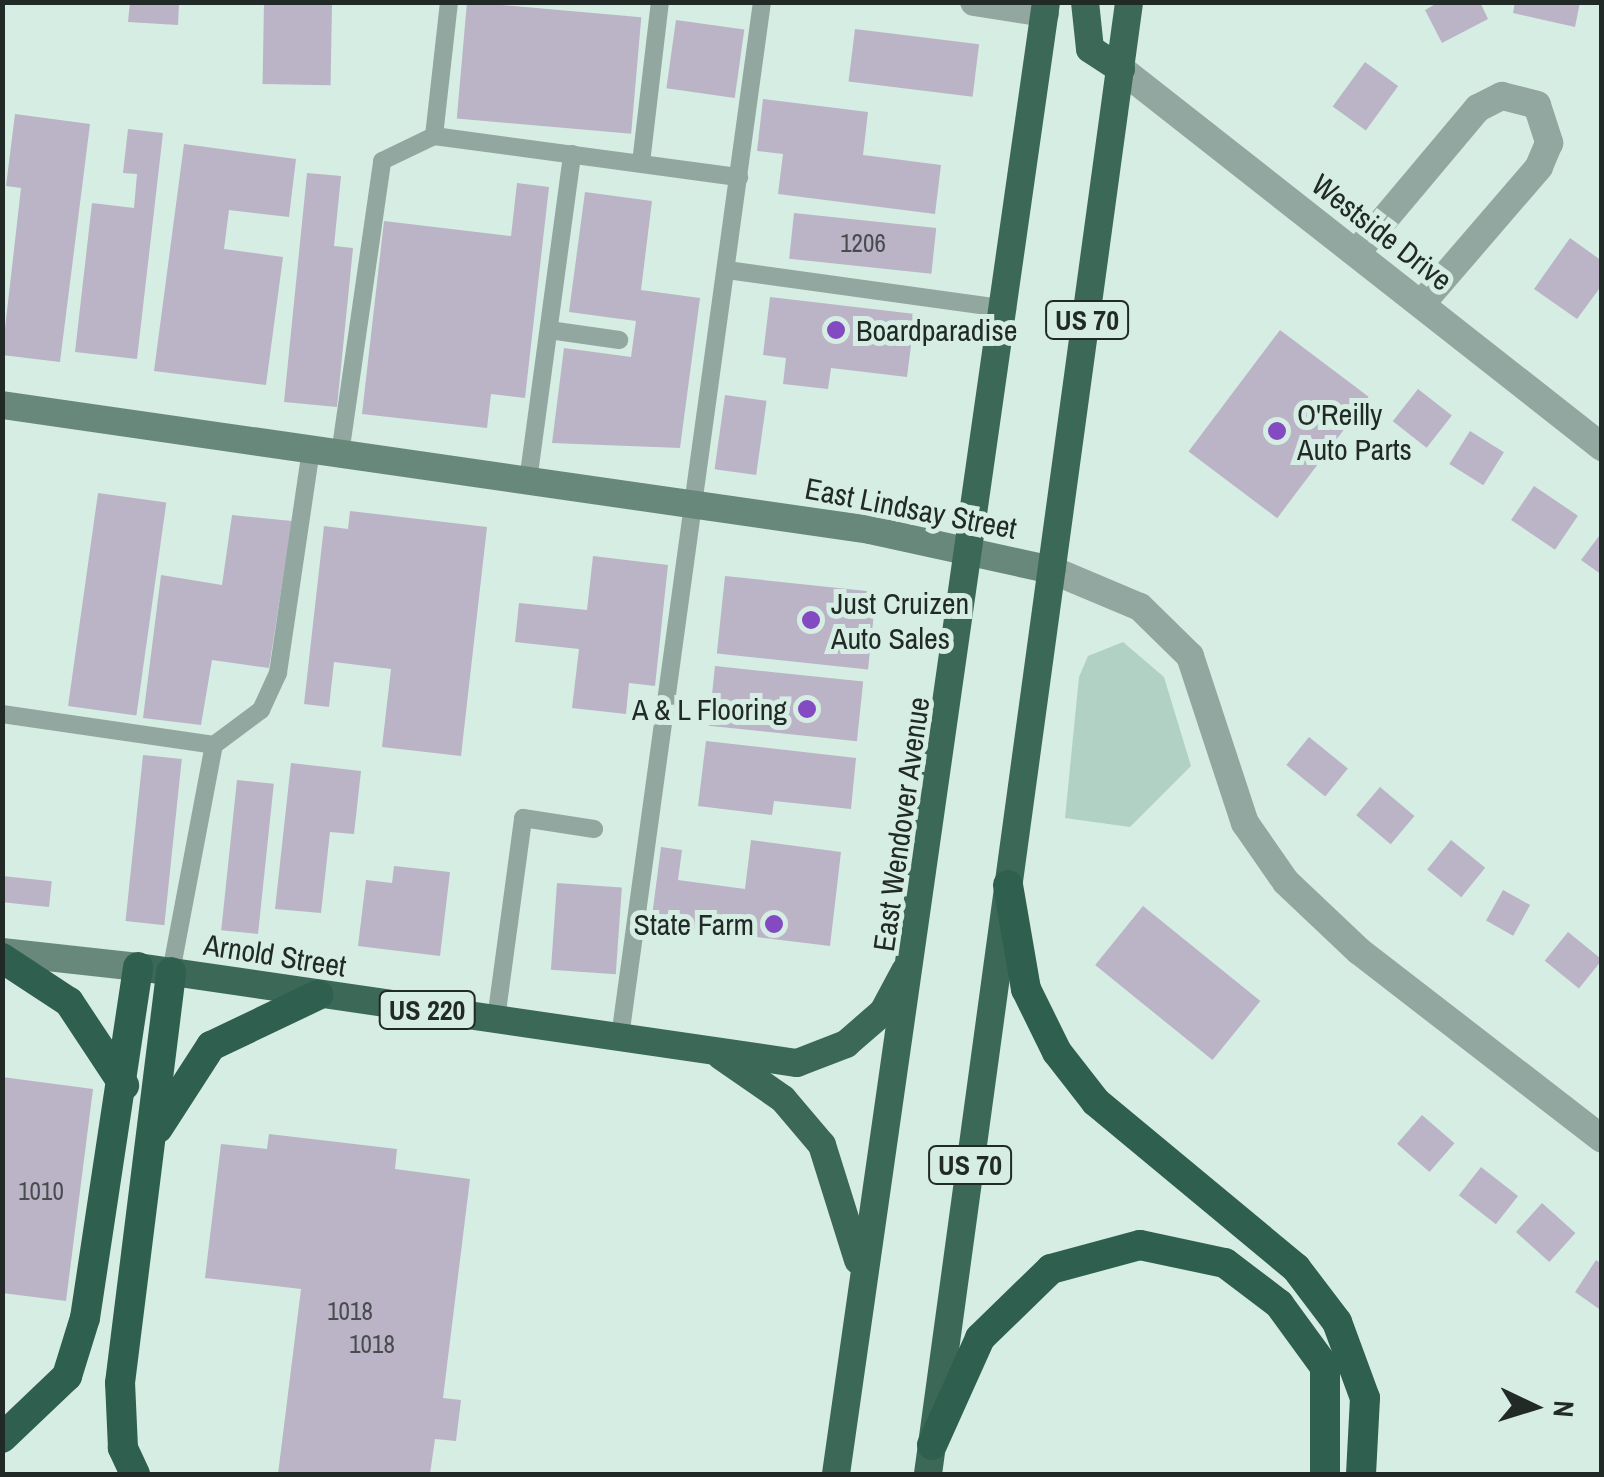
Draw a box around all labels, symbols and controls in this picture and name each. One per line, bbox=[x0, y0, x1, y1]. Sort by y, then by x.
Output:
street label: Westside Drive bbox=[1305, 166, 1459, 298]
house number: 1206 bbox=[840, 228, 886, 258]
road number: US 70 bbox=[1044, 297, 1130, 343]
place label: Boardparadise bbox=[856, 312, 1017, 348]
marker: Boardparadise bbox=[825, 319, 847, 341]
place label: O'Reilly Auto Parts bbox=[1297, 396, 1412, 466]
marker: O'Reilly Auto Parts bbox=[1266, 420, 1288, 442]
street label: East Lindsay Street bbox=[802, 470, 1020, 546]
place label: Just Cruizen Auto Sales bbox=[831, 585, 969, 656]
marker: Just Cruizen Auto Sales bbox=[800, 609, 822, 631]
place label: A & L Flooring bbox=[630, 691, 787, 727]
street label: East Wendover Avenue bbox=[865, 694, 937, 954]
marker: A & L Flooring bbox=[796, 698, 818, 720]
place label: State Farm bbox=[634, 906, 754, 942]
marker: State Farm bbox=[763, 913, 785, 935]
street label: Arnold Street bbox=[201, 926, 349, 984]
road number: US 220 bbox=[377, 987, 477, 1033]
road number: US 70 bbox=[928, 1142, 1012, 1188]
house number: 1010 bbox=[18, 1176, 64, 1206]
house number: 1018 bbox=[327, 1296, 373, 1326]
house number: 1018 bbox=[349, 1329, 395, 1359]
north arrow bbox=[1484, 1357, 1584, 1457]
text: N bbox=[1544, 1399, 1583, 1419]

